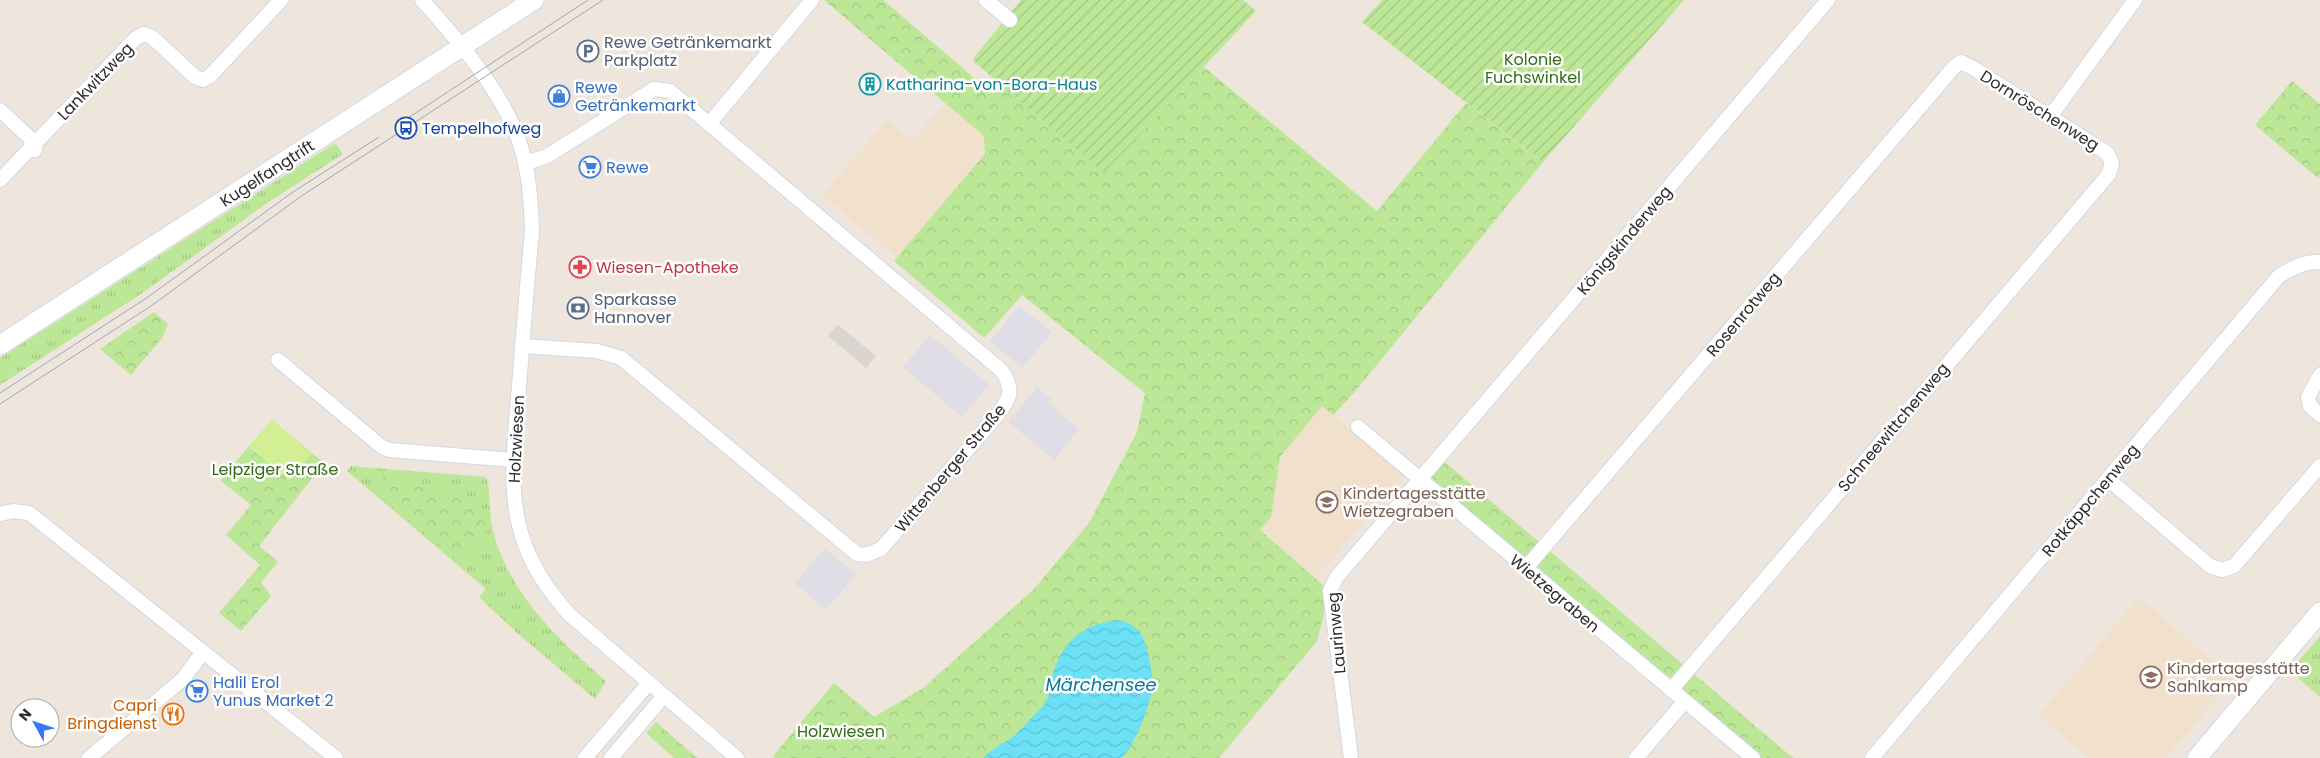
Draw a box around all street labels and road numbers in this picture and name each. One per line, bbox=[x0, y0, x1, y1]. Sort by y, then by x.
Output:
street label: Lankwitzweg bbox=[52, 37, 138, 125]
street label: Dornröschenweg bbox=[1976, 65, 2104, 156]
street label: Kugelfangtrift bbox=[216, 134, 319, 213]
street label: Königskinderweg bbox=[1572, 181, 1677, 300]
street label: Rosenrotweg bbox=[1701, 267, 1786, 362]
street label: Schneewittchenweg bbox=[1832, 358, 1954, 497]
street label: Holzwiesen bbox=[503, 394, 530, 484]
street label: Wittenberger Straße bbox=[890, 399, 1011, 538]
street label: Rotkäppchenweg bbox=[2036, 439, 2144, 562]
street label: Wietzegraben bbox=[1505, 549, 1605, 638]
street label: Laurinweg bbox=[1321, 591, 1352, 675]

